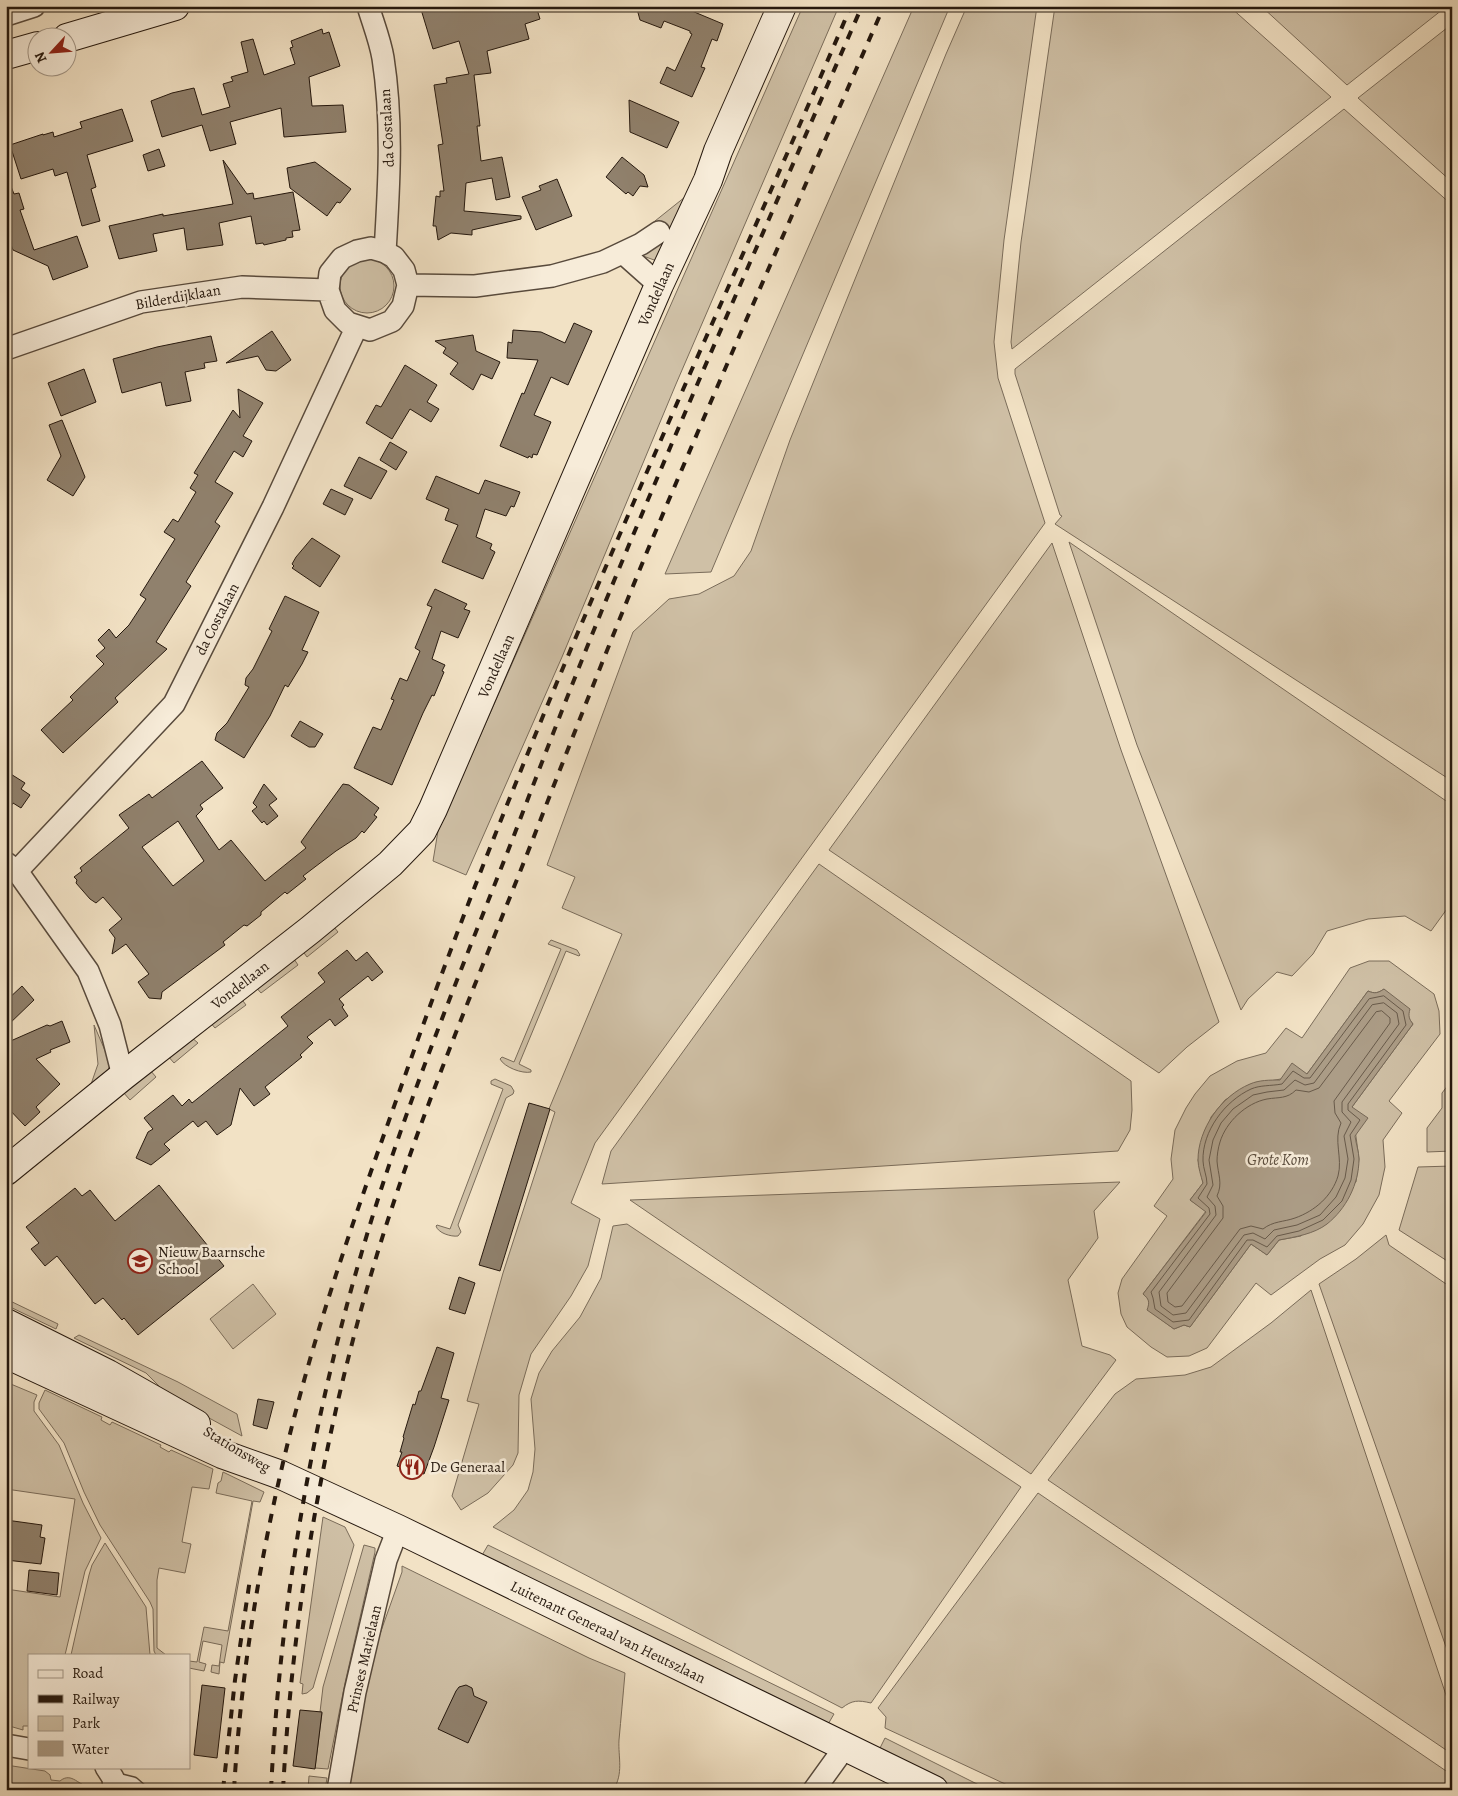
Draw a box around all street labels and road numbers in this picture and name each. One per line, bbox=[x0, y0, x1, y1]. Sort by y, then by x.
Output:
street label: da Costalaan bbox=[375, 88, 399, 168]
street label: Vondellaan bbox=[633, 259, 679, 330]
street label: Bilderdijklaan bbox=[134, 280, 222, 314]
street label: da Costalaan bbox=[190, 580, 244, 658]
street label: Vondellaan bbox=[473, 631, 519, 702]
street label: Vondellaan bbox=[206, 956, 273, 1014]
street label: Stationsweg bbox=[200, 1421, 275, 1477]
street label: Luitenant Generaal van Heutszlaan bbox=[507, 1576, 709, 1688]
street label: Prinses Marielaan bbox=[342, 1603, 386, 1715]

